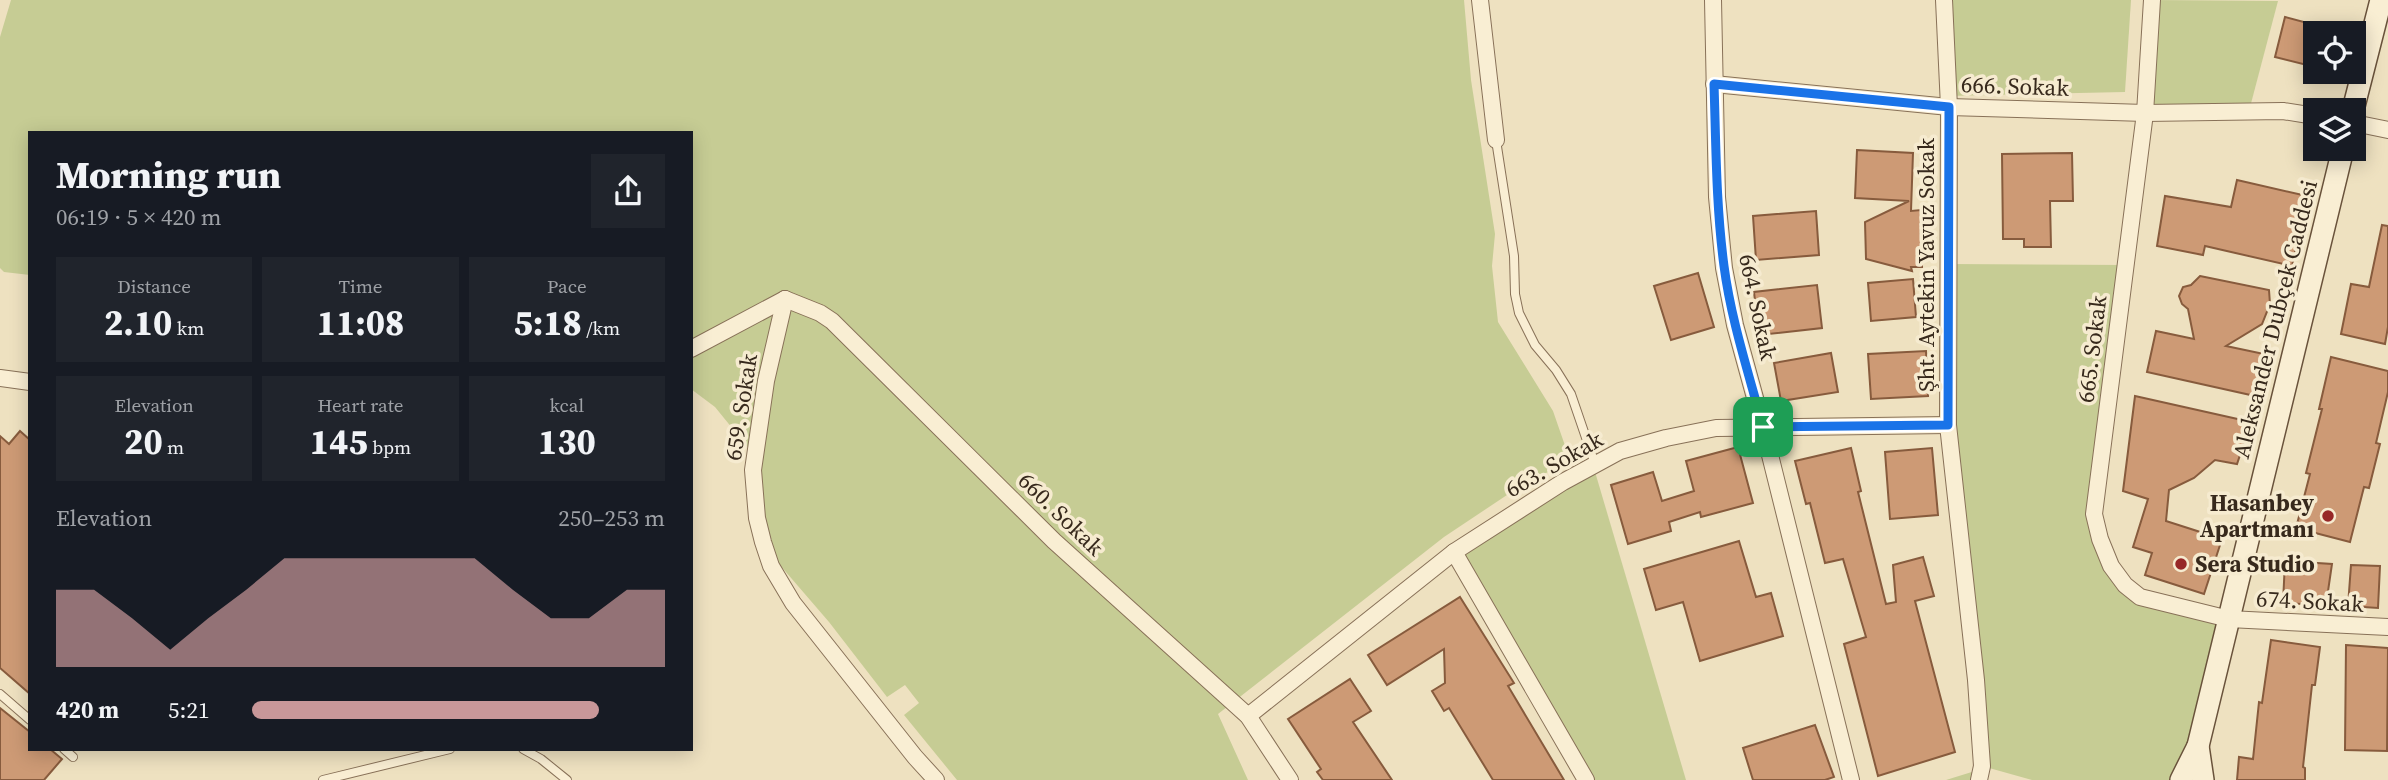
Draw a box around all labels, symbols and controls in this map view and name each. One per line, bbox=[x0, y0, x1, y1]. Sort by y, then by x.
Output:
map controls bbox=[2303, 21, 2366, 161]
button: locate bbox=[2303, 21, 2366, 84]
street label: 666. Sokak bbox=[1961, 68, 2070, 104]
button: layers bbox=[2303, 98, 2366, 161]
street label: Şht. Aytekin Yavuz Sokak bbox=[1910, 138, 1942, 392]
text: Morning run bbox=[56, 149, 281, 201]
button: share bbox=[591, 154, 665, 228]
street label: Aleksander Dubçek Caddesi bbox=[2225, 176, 2325, 462]
text: 06:19 · 5 × 420 m bbox=[56, 201, 222, 233]
street label: 664. Sokak bbox=[1731, 251, 1785, 363]
text: Distance bbox=[117, 273, 191, 299]
text: Time bbox=[339, 273, 382, 299]
text: Pace bbox=[547, 273, 587, 299]
street label: 665. Sokak bbox=[2070, 293, 2114, 404]
text: 2.10 bbox=[104, 299, 172, 347]
text: 11:08 bbox=[317, 299, 404, 347]
text: 5:18 bbox=[514, 299, 582, 347]
text: km bbox=[172, 315, 204, 341]
text: /km bbox=[582, 315, 620, 341]
street label: 659. Sokak bbox=[717, 351, 765, 463]
text: Elevation bbox=[114, 392, 194, 418]
text: Heart rate bbox=[317, 392, 404, 418]
text: kcal bbox=[550, 392, 584, 418]
pin bbox=[1733, 397, 1793, 457]
icon: arrive bbox=[1744, 408, 1782, 446]
text: 20 bbox=[124, 418, 163, 466]
text: 145 bbox=[310, 418, 368, 466]
text: 130 bbox=[538, 418, 596, 466]
street label: 663. Sokak bbox=[1499, 423, 1609, 505]
text: m bbox=[163, 434, 184, 460]
text: bpm bbox=[368, 434, 411, 460]
street label: 660. Sokak bbox=[1011, 465, 1111, 563]
place label: Hasanbey Apartmanı bbox=[2200, 487, 2315, 545]
text: Elevation bbox=[56, 502, 152, 534]
text: 250–253 m bbox=[558, 502, 665, 534]
marker: Hasanbey Apartmanı bbox=[2320, 508, 2336, 524]
place label: Sera Studio bbox=[2195, 548, 2315, 580]
marker: Sera Studio bbox=[2173, 556, 2189, 572]
street label: 674. Sokak bbox=[2255, 582, 2365, 620]
text: 420 m bbox=[56, 694, 119, 726]
text: 5:21 bbox=[168, 694, 209, 726]

